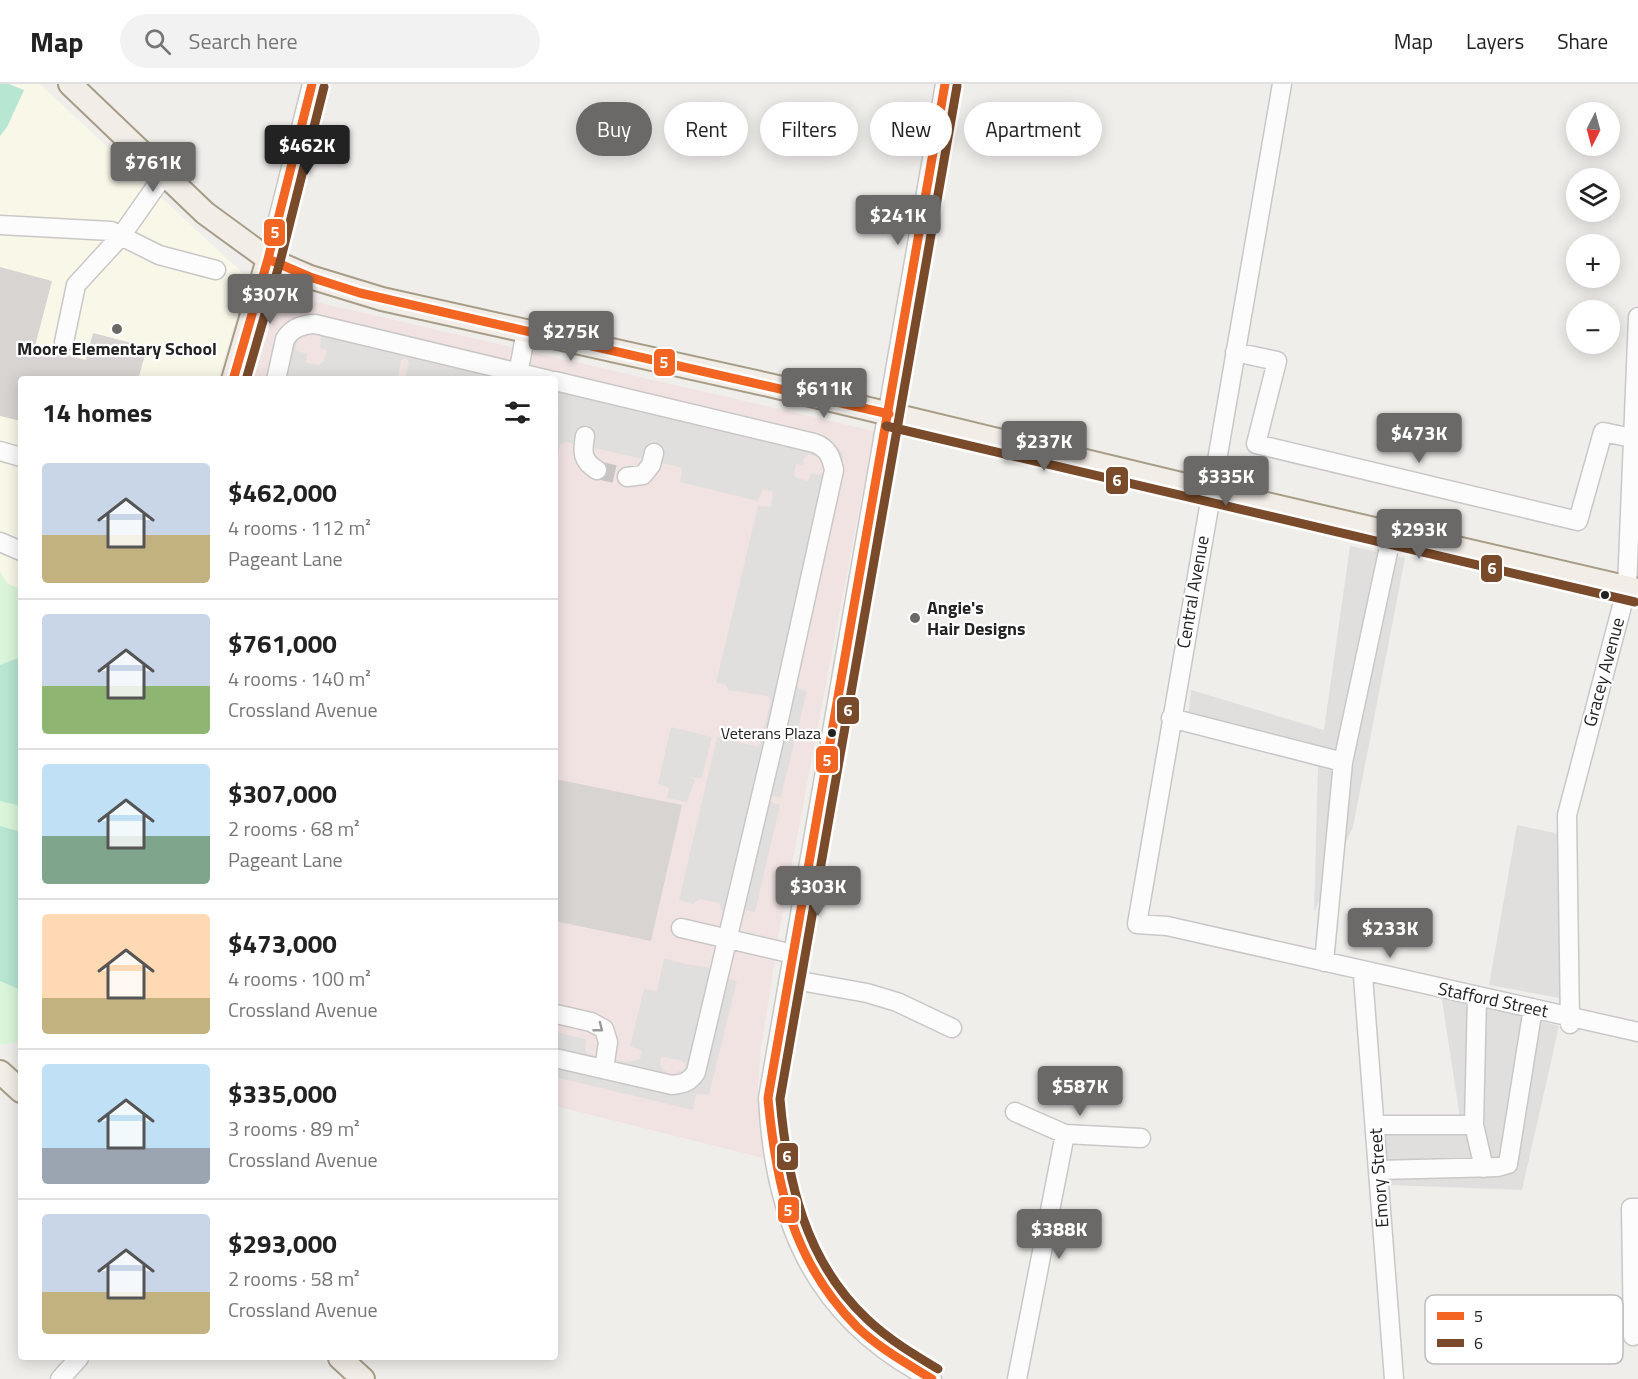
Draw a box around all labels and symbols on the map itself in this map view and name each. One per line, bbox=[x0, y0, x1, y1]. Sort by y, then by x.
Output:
north arrow bbox=[1566, 102, 1620, 156]
pin: $462K bbox=[265, 125, 349, 176]
pin: $761K bbox=[111, 142, 195, 193]
pin: $241K bbox=[856, 195, 940, 246]
line badge: 5 bbox=[263, 218, 286, 247]
text: 5 bbox=[271, 220, 280, 244]
pin: $307K bbox=[228, 274, 312, 325]
pin: $275K bbox=[529, 311, 613, 362]
marker: Moore Elementary School bbox=[110, 322, 124, 336]
place label: Moore Elementary School bbox=[17, 335, 217, 362]
line badge: 5 bbox=[653, 348, 676, 377]
text: 5 bbox=[660, 350, 669, 374]
pin: $611K bbox=[782, 368, 866, 419]
pin: $473K bbox=[1377, 413, 1461, 464]
pin: $237K bbox=[1002, 421, 1086, 472]
pin: $335K bbox=[1184, 456, 1268, 507]
line badge: 6 bbox=[1105, 466, 1129, 495]
text: 6 bbox=[1113, 468, 1122, 492]
pin: $293K bbox=[1377, 509, 1461, 560]
street label: Central Avenue bbox=[1169, 533, 1216, 651]
line badge: 6 bbox=[1480, 554, 1503, 583]
text: 6 bbox=[1488, 556, 1497, 580]
unlabelled marker bbox=[1599, 589, 1611, 601]
place label: Angie's Hair Designs bbox=[927, 594, 1026, 642]
marker: Angie's Hair Designs bbox=[908, 611, 922, 625]
street label: Gracey Avenue bbox=[1576, 614, 1631, 729]
line badge: 6 bbox=[836, 696, 860, 725]
text: 6 bbox=[844, 698, 853, 722]
place label: Veterans Plaza bbox=[721, 721, 821, 745]
marker: Veterans Plaza bbox=[826, 727, 838, 739]
line badge: 5 bbox=[815, 745, 839, 774]
text: 5 bbox=[823, 748, 832, 772]
pin: $303K bbox=[776, 866, 860, 917]
pin: $233K bbox=[1348, 908, 1432, 959]
street label: Stafford Street bbox=[1435, 975, 1551, 1025]
one-way arrow bbox=[592, 1021, 603, 1032]
pin: $587K bbox=[1038, 1066, 1122, 1117]
street label: Emory Street bbox=[1362, 1127, 1395, 1229]
line badge: 6 bbox=[776, 1142, 799, 1171]
text: 6 bbox=[783, 1144, 792, 1168]
line badge: 5 bbox=[777, 1196, 800, 1224]
text: 5 bbox=[784, 1198, 793, 1222]
pin: $388K bbox=[1017, 1209, 1101, 1260]
legend bbox=[1425, 1295, 1623, 1364]
text: 5 bbox=[1474, 1304, 1483, 1328]
text: 6 bbox=[1474, 1331, 1483, 1355]

